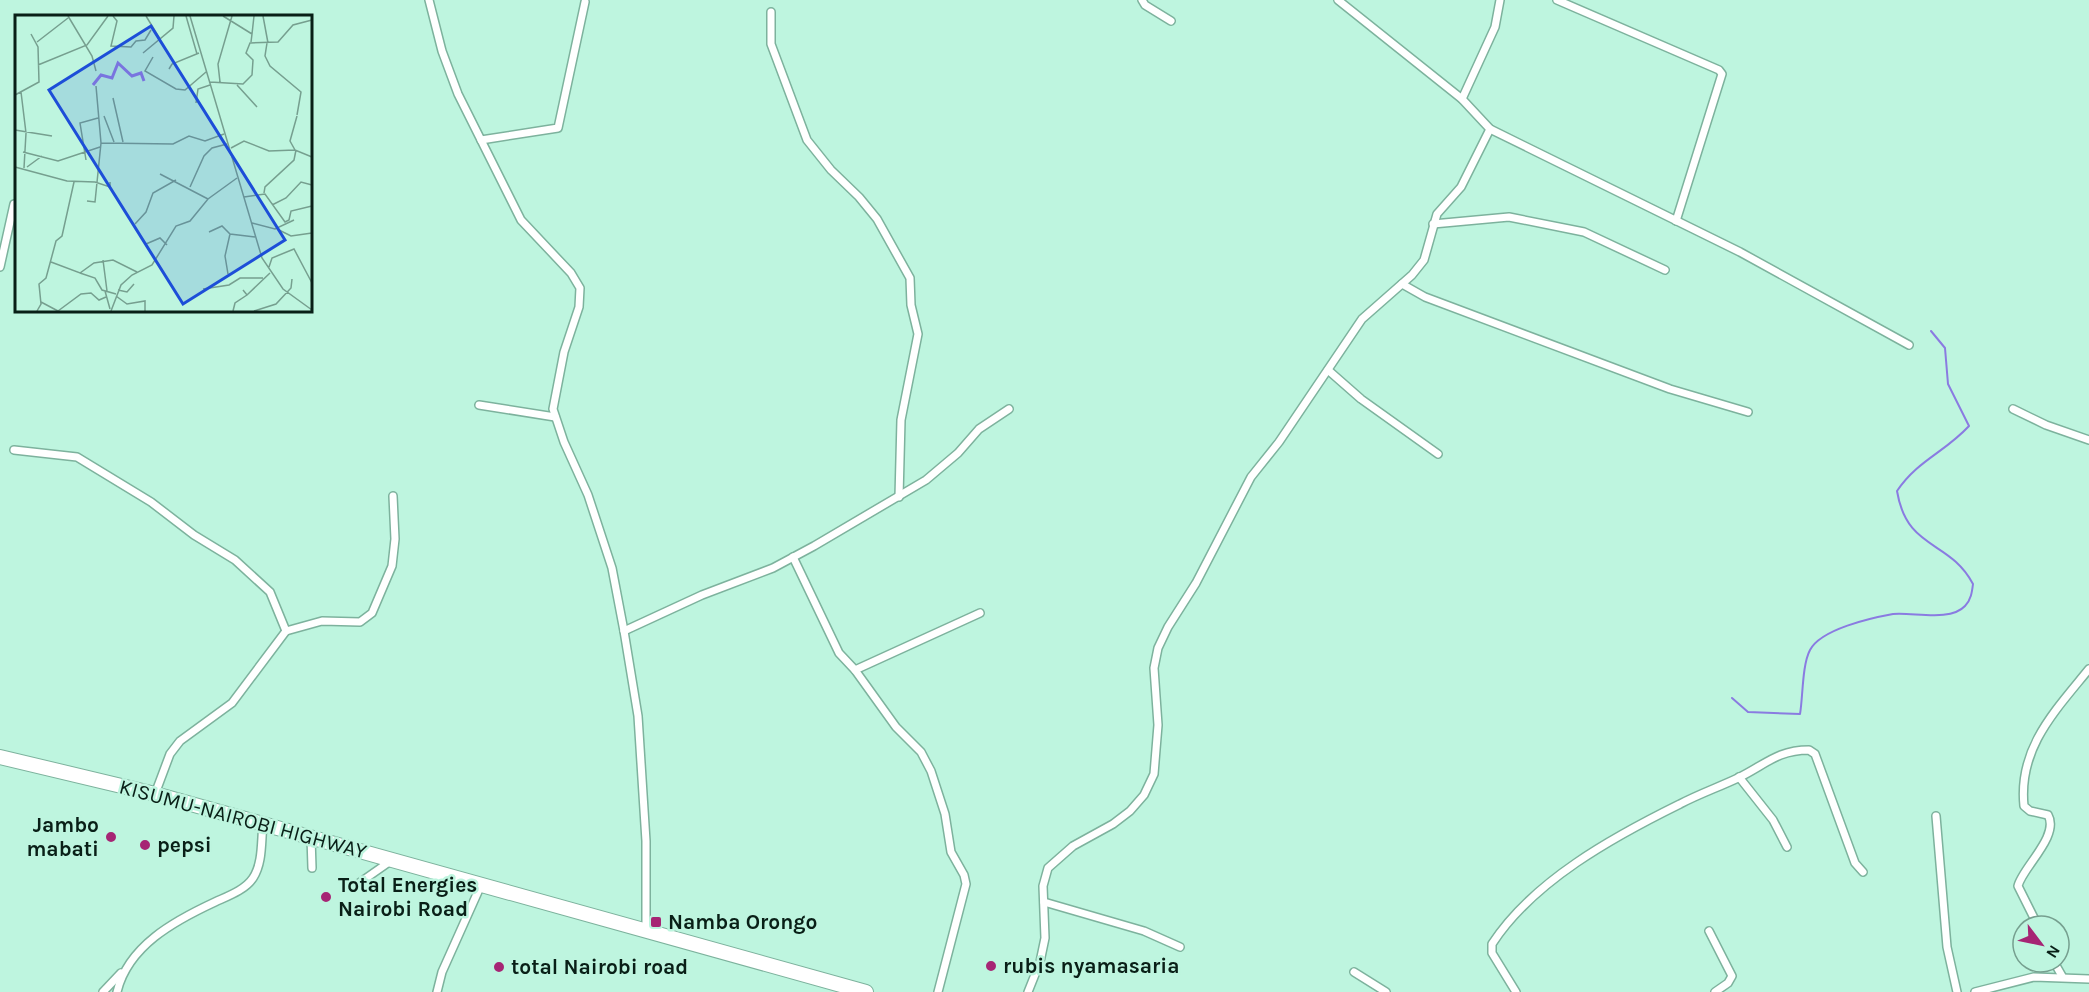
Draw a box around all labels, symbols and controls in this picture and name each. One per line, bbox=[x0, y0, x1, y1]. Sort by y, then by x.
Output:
inset map bbox=[15, 15, 312, 312]
street label: KISUMU-NAIROBI HIGHWAY bbox=[117, 774, 370, 864]
place label: Jambo mabati bbox=[26, 813, 99, 861]
marker: Jambo mabati bbox=[104, 830, 118, 844]
place label: pepsi bbox=[157, 833, 212, 857]
marker: pepsi bbox=[138, 838, 152, 852]
place label: Total Energies Nairobi Road bbox=[338, 873, 477, 921]
marker: Total Energies Nairobi Road bbox=[319, 890, 333, 904]
place label: Namba Orongo bbox=[668, 910, 817, 934]
north arrow bbox=[2011, 914, 2071, 974]
marker: Namba Orongo bbox=[649, 915, 663, 929]
text: N bbox=[2042, 942, 2064, 962]
place label: rubis nyamasaria bbox=[1003, 954, 1180, 978]
place label: total Nairobi road bbox=[511, 955, 688, 979]
marker: rubis nyamasaria bbox=[984, 959, 998, 973]
marker: total Nairobi road bbox=[492, 960, 506, 974]

